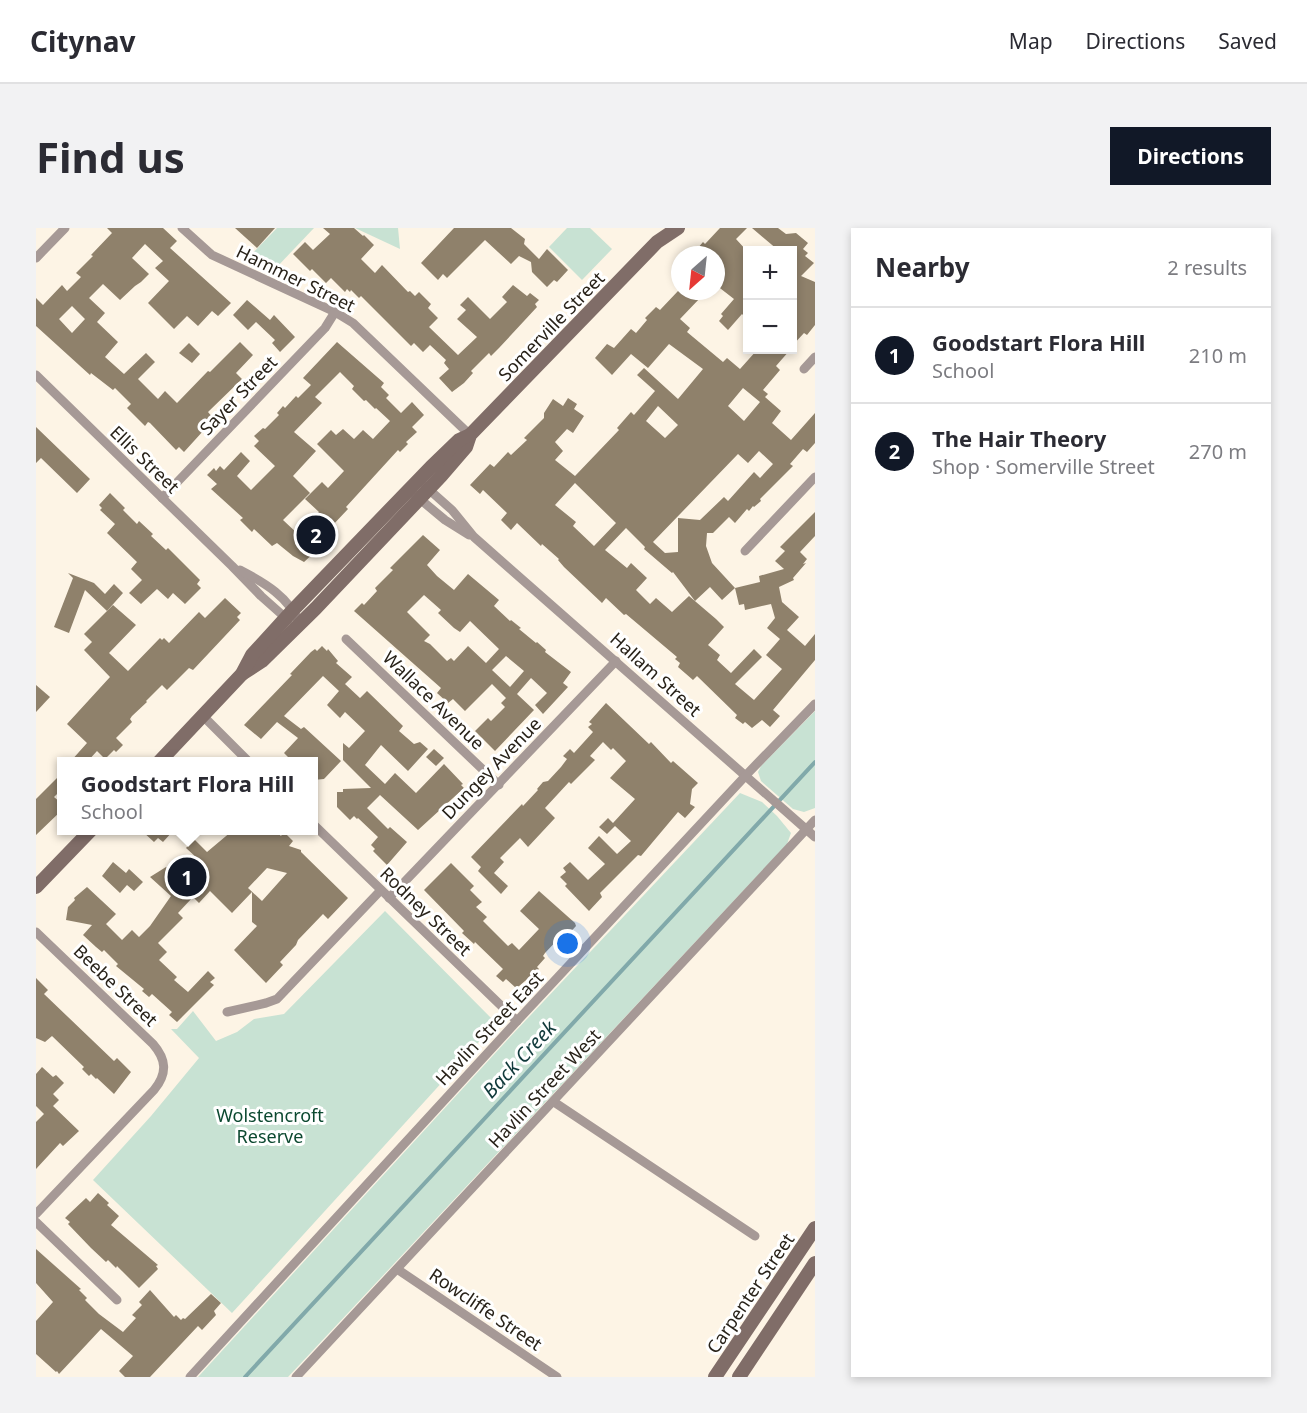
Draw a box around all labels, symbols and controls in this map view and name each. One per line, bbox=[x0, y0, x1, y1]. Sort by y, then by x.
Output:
text: Citynav bbox=[30, 22, 135, 60]
text: Map bbox=[1009, 27, 1053, 55]
text: Directions bbox=[1086, 27, 1185, 55]
text: Saved bbox=[1218, 27, 1277, 55]
button: Directions bbox=[1110, 127, 1271, 185]
text: Find us bbox=[36, 128, 185, 185]
street label: Hammer Street bbox=[232, 239, 360, 317]
north arrow bbox=[671, 246, 725, 300]
map controls bbox=[743, 246, 797, 354]
button: + bbox=[743, 246, 797, 300]
text: Nearby bbox=[875, 249, 970, 285]
text: 2 results bbox=[1167, 254, 1247, 281]
street label: Somerville Street bbox=[493, 266, 610, 386]
button: − bbox=[743, 300, 797, 354]
text: Goodstart Flora Hill bbox=[932, 327, 1145, 357]
text: 1 bbox=[889, 342, 900, 369]
text: 210 m bbox=[1189, 342, 1247, 369]
street label: Sayer Street bbox=[194, 350, 282, 440]
text: School bbox=[932, 357, 994, 384]
street label: Ellis Street bbox=[105, 420, 185, 498]
text: The Hair Theory bbox=[932, 423, 1106, 453]
text: 2 bbox=[889, 438, 900, 465]
text: 270 m bbox=[1189, 438, 1247, 465]
text: Shop · Somerville Street bbox=[932, 453, 1155, 480]
pin: 2 bbox=[296, 512, 336, 558]
street label: Hallam Street bbox=[605, 627, 707, 722]
street label: Wallace Avenue bbox=[378, 645, 490, 755]
street label: Dungey Avenue bbox=[436, 712, 546, 824]
popup bbox=[57, 757, 318, 835]
text: Goodstart Flora Hill bbox=[81, 768, 294, 798]
text: School bbox=[81, 798, 143, 825]
pin: 1 bbox=[168, 854, 206, 900]
street label: Rodney Street bbox=[375, 861, 477, 961]
your location bbox=[553, 929, 582, 958]
street label: Beebe Street bbox=[69, 939, 164, 1032]
street label: Havlin Street East bbox=[430, 965, 549, 1090]
water label: Back Creek bbox=[476, 1014, 563, 1104]
street label: Havlin Street West bbox=[483, 1023, 606, 1153]
park label: Wolstencroft Reserve bbox=[216, 1103, 324, 1148]
street label: Carpenter Street bbox=[701, 1228, 799, 1358]
street label: Rowcliffe Street bbox=[425, 1262, 548, 1356]

